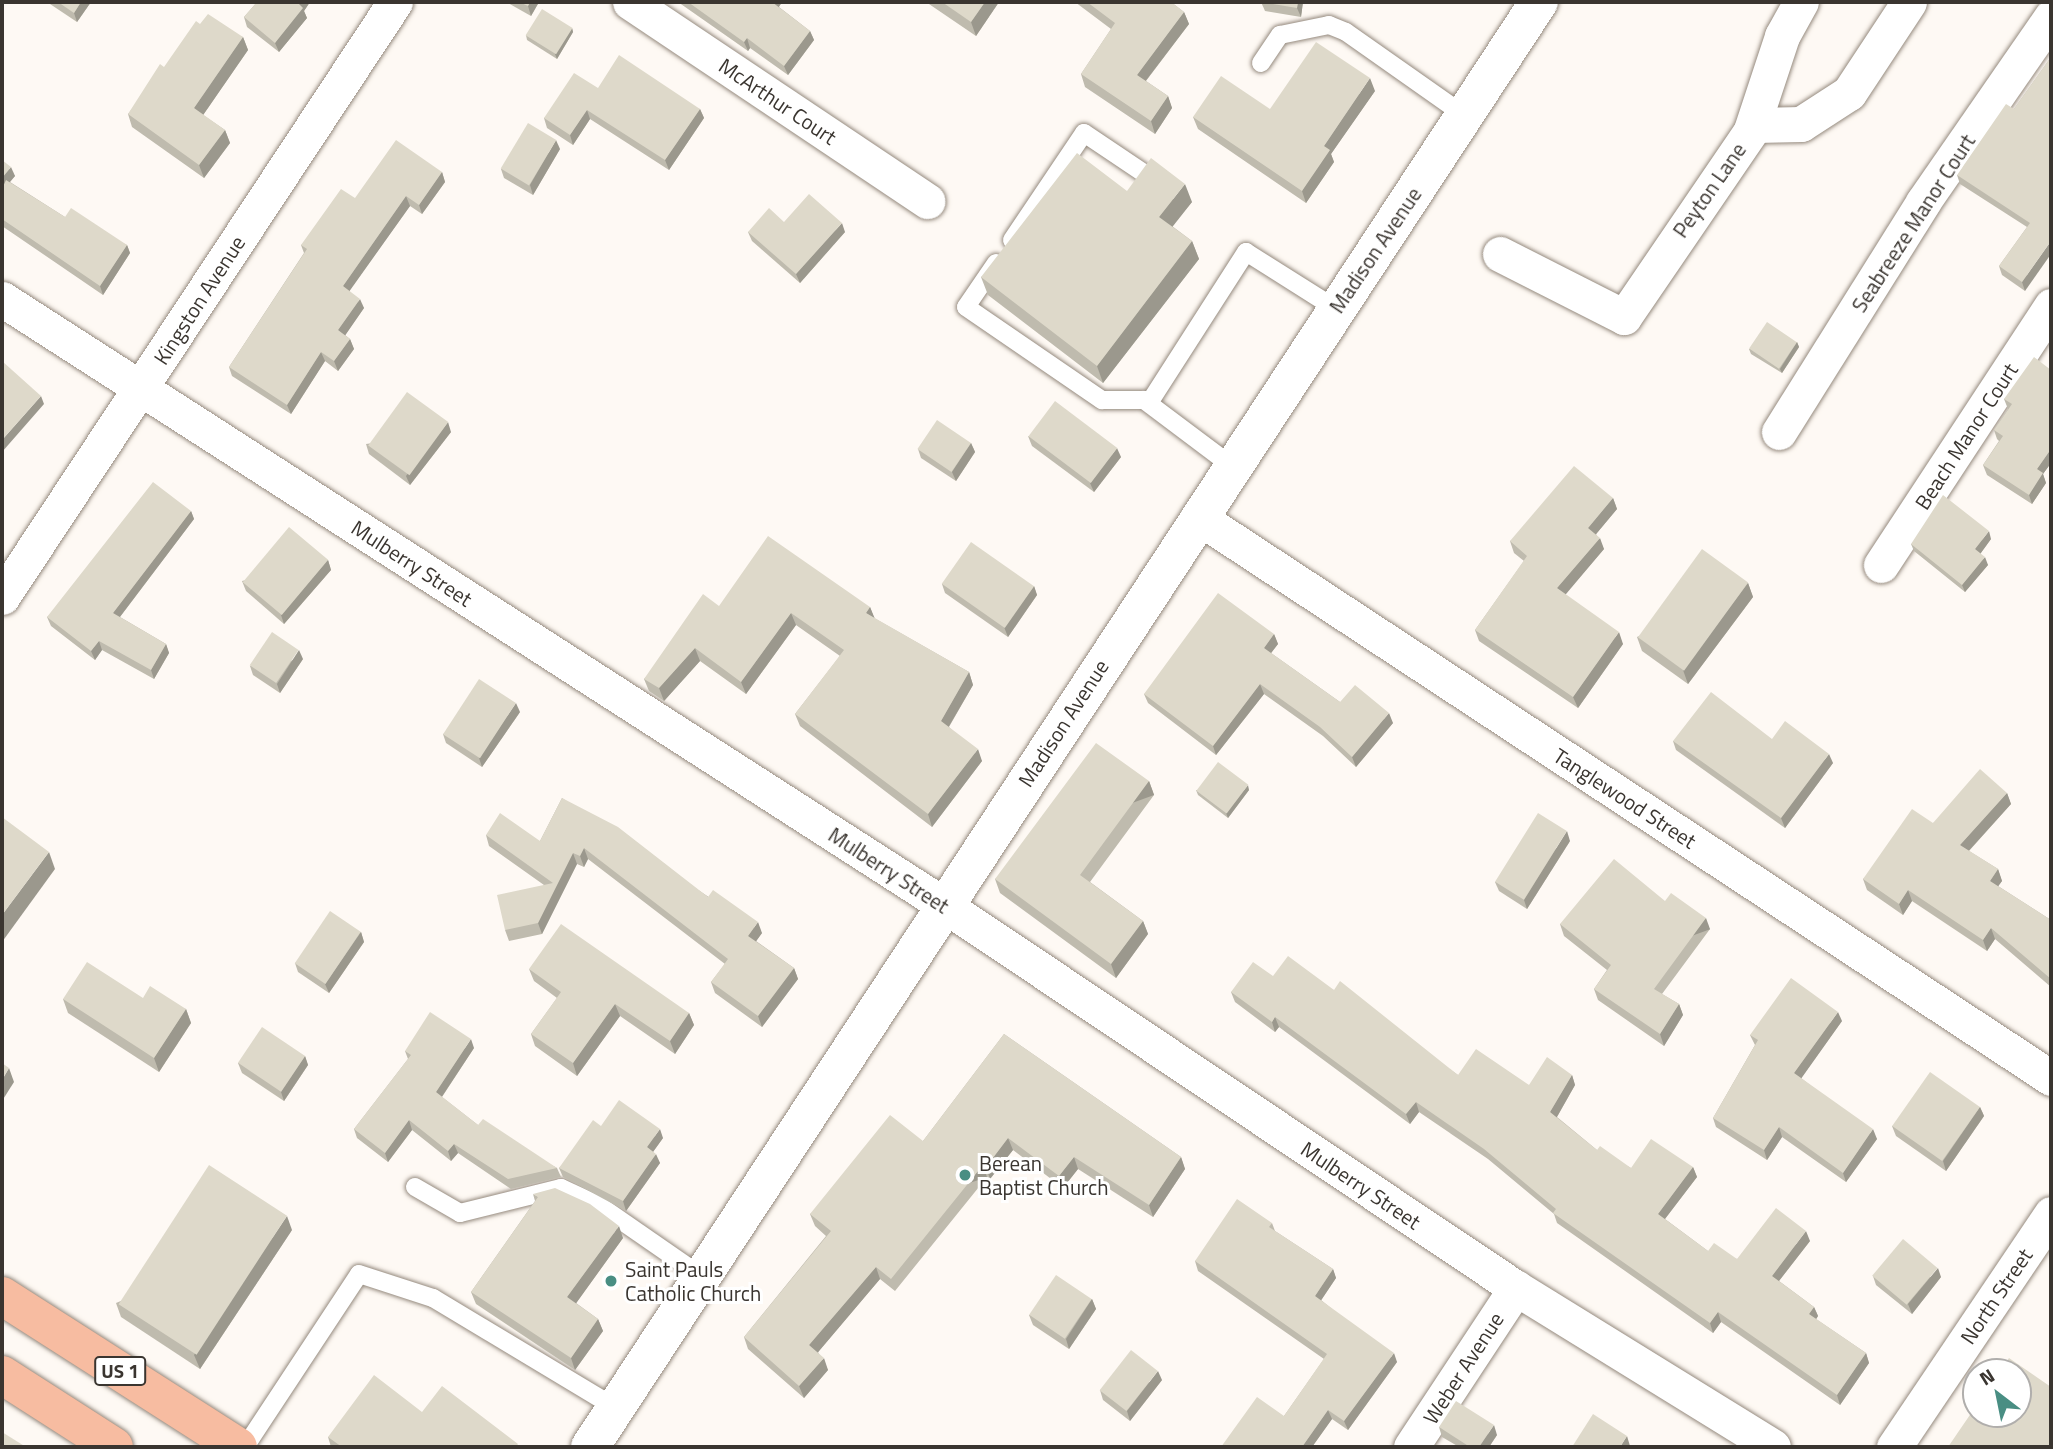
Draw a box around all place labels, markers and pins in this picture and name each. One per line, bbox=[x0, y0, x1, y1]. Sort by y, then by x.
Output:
place label: Berean Baptist Church bbox=[979, 1150, 1109, 1200]
marker: Berean Baptist Church bbox=[957, 1167, 973, 1183]
place label: Saint Pauls Catholic Church bbox=[625, 1256, 761, 1306]
marker: Saint Pauls Catholic Church bbox=[603, 1273, 619, 1289]

